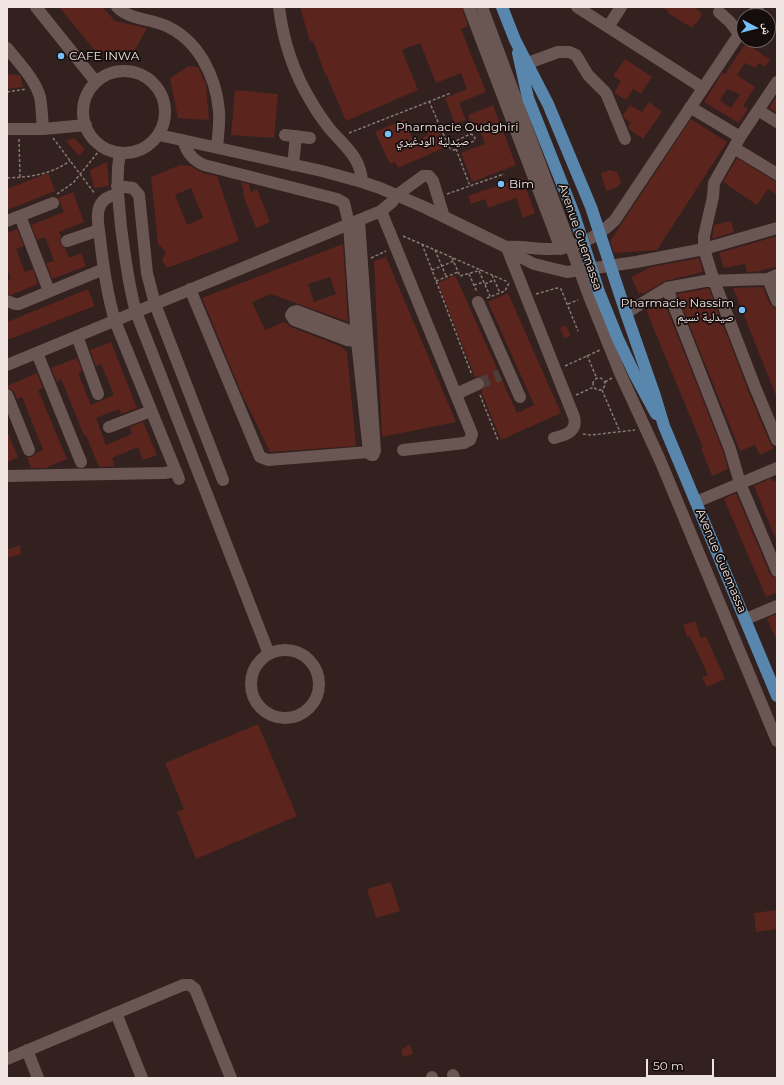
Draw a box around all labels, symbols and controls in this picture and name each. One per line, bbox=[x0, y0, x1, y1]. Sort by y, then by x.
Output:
north arrow bbox=[736, 8, 776, 48]
text: ش bbox=[759, 23, 775, 36]
place label: CAFE INWA bbox=[69, 49, 139, 63]
marker: CAFE INWA bbox=[56, 51, 66, 61]
place label: Pharmacie Oudghiri صيدلية الودغيري bbox=[396, 120, 518, 148]
marker: Pharmacie Oudghiri صيدلية الودغيري bbox=[383, 129, 393, 139]
place label: Bim bbox=[509, 177, 534, 191]
marker: Bim bbox=[496, 179, 506, 189]
street label: Avenue Guemassa bbox=[555, 182, 605, 292]
place label: Pharmacie Nassim صيدلية نسيم bbox=[621, 296, 734, 324]
marker: Pharmacie Nassim صيدلية نسيم bbox=[737, 305, 747, 315]
street label: Avenue Guemassa bbox=[693, 507, 749, 615]
scale bar bbox=[648, 1051, 716, 1077]
text: 50 m bbox=[653, 1058, 684, 1073]

